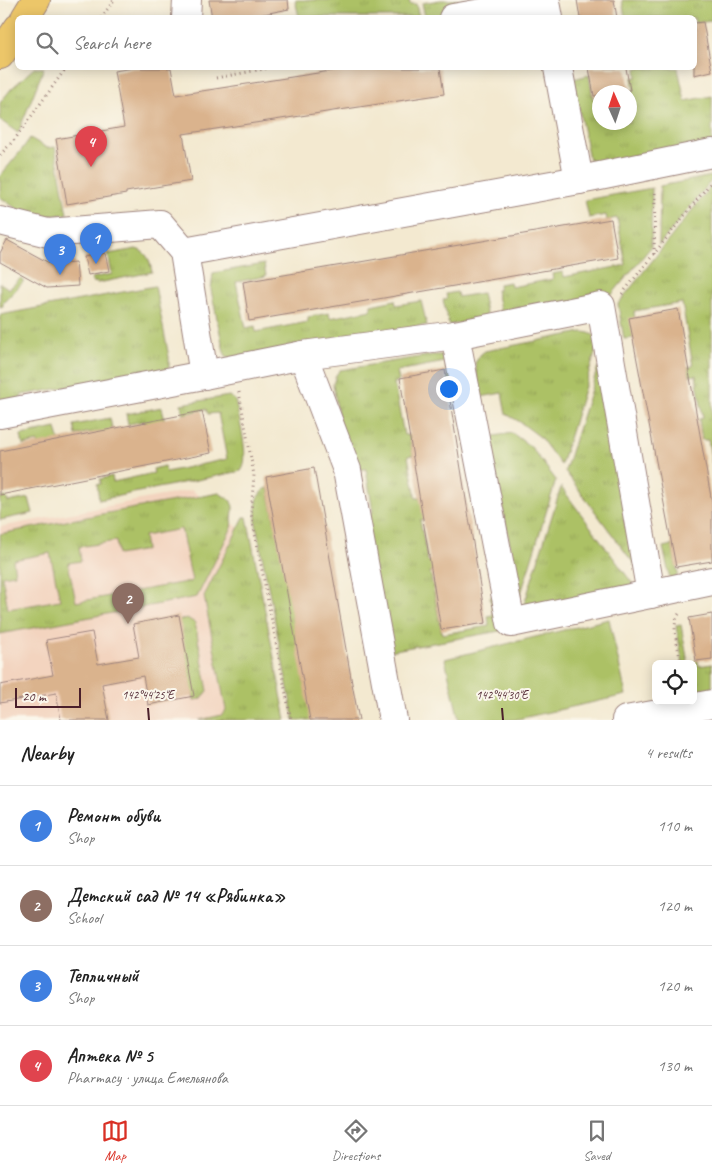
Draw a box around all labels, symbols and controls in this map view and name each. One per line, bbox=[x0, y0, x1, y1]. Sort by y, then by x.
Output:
search box bbox=[15, 15, 697, 70]
icon: search bbox=[33, 29, 61, 57]
text: Search here bbox=[73, 31, 150, 55]
north arrow bbox=[592, 85, 637, 130]
pin: 4 bbox=[75, 126, 107, 167]
pin: 1 bbox=[80, 223, 112, 264]
pin: 3 bbox=[44, 234, 76, 275]
your location bbox=[436, 376, 462, 402]
pin: 2 bbox=[112, 583, 144, 624]
map controls bbox=[652, 660, 697, 705]
button: locate bbox=[652, 660, 697, 705]
scale bar bbox=[15, 685, 81, 708]
text: 142°44'25"E bbox=[122, 687, 176, 703]
text: 142°44'30"E bbox=[476, 687, 530, 703]
text: 20 m bbox=[22, 688, 46, 705]
text: Nearby bbox=[20, 740, 73, 766]
text: 4 results bbox=[645, 743, 692, 763]
text: Ремонт обуви bbox=[67, 804, 161, 828]
text: 1 bbox=[32, 816, 40, 836]
text: 110 m bbox=[658, 816, 692, 836]
text: Shop bbox=[67, 828, 94, 848]
text: Детский сад № 14 «Рябинка» bbox=[67, 884, 285, 908]
text: 2 bbox=[32, 896, 40, 916]
text: 120 m bbox=[658, 896, 692, 916]
text: School bbox=[67, 908, 101, 928]
text: Тепличный bbox=[67, 964, 139, 988]
text: 3 bbox=[32, 976, 40, 996]
text: 120 m bbox=[658, 976, 692, 996]
text: Shop bbox=[67, 988, 94, 1008]
text: Аптека № 5 bbox=[67, 1044, 153, 1068]
text: 4 bbox=[32, 1056, 40, 1076]
text: 130 m bbox=[658, 1056, 692, 1076]
text: Pharmacy · улица Емельянова bbox=[67, 1068, 228, 1088]
tab: Map bbox=[101, 1117, 129, 1164]
tab: Directions bbox=[332, 1117, 380, 1164]
tab: Saved bbox=[583, 1117, 611, 1164]

